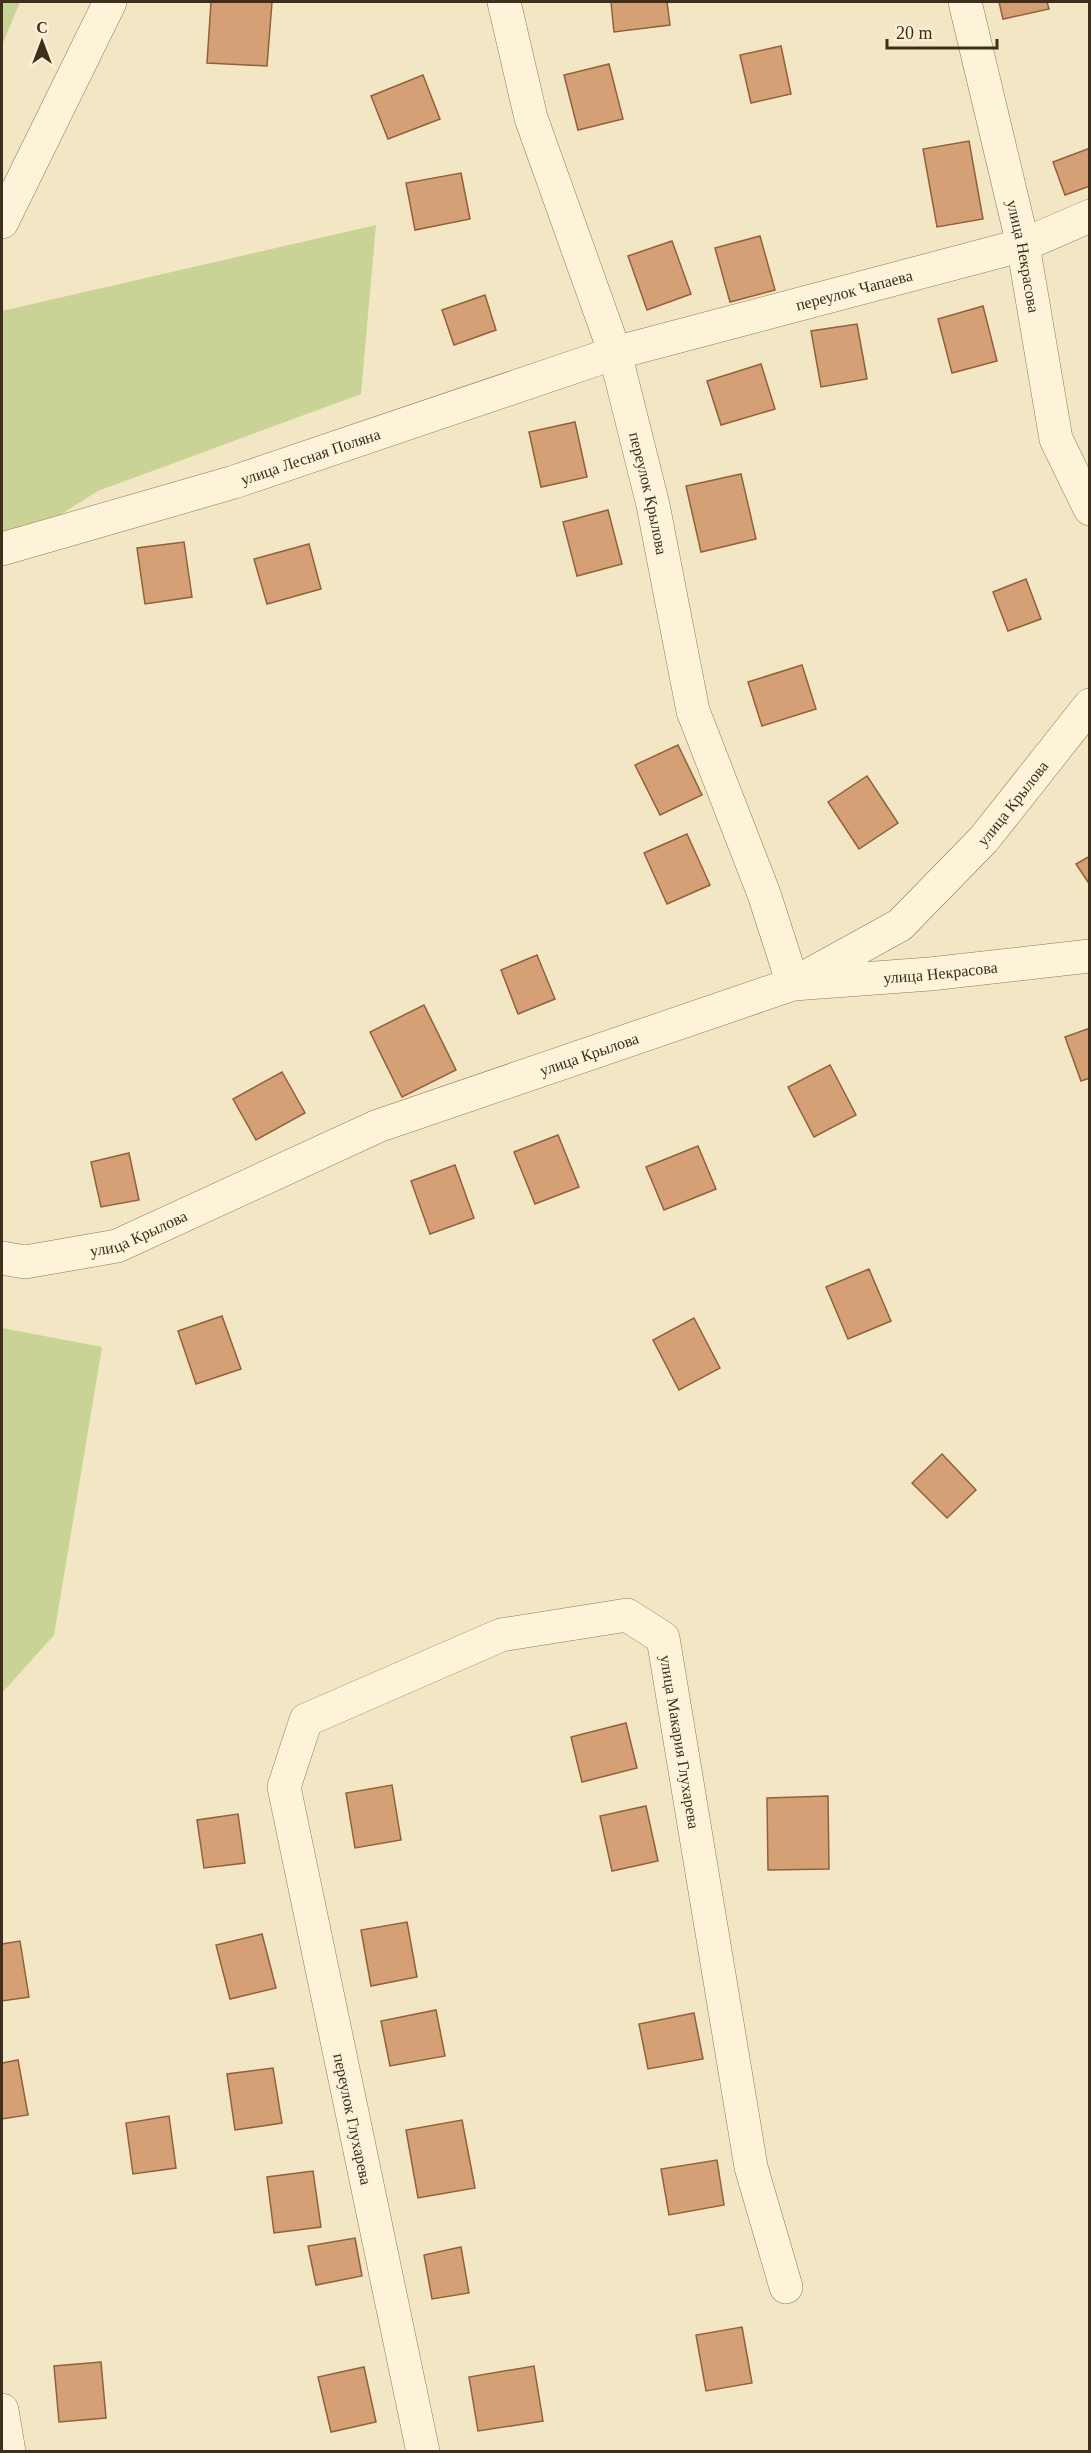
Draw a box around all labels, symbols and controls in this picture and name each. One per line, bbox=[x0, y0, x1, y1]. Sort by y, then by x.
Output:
north arrow bbox=[12, 12, 72, 72]
scale bar bbox=[887, 12, 996, 50]
text: С bbox=[36, 19, 48, 36]
text: 20 m bbox=[896, 23, 933, 43]
street label: улица Некрасова bbox=[1003, 198, 1042, 314]
street label: переулок Чапаева bbox=[794, 267, 914, 314]
street label: улица Лесная Поляна bbox=[238, 425, 382, 489]
street label: переулок Крылова bbox=[626, 430, 670, 556]
street label: улица Крылова bbox=[974, 757, 1052, 850]
street label: улица Некрасова bbox=[883, 958, 999, 987]
street label: улица Крылова bbox=[538, 1030, 641, 1080]
street label: улица Крылова bbox=[89, 1207, 190, 1261]
street label: улица Макария Глухарева bbox=[656, 1654, 703, 1830]
street label: переулок Глухарева bbox=[329, 2052, 375, 2187]

